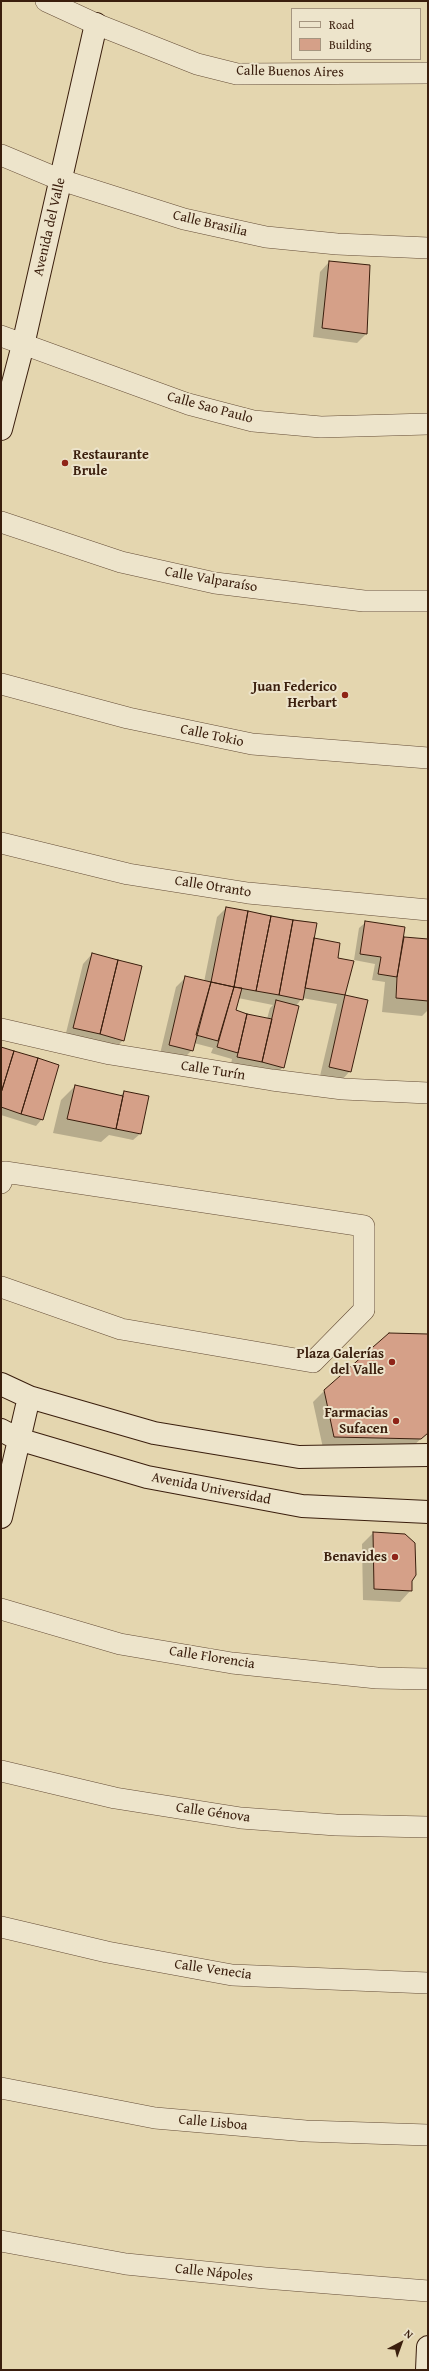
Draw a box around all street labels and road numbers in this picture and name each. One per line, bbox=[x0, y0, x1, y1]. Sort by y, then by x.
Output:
street label: Calle Buenos Aires bbox=[236, 63, 344, 81]
street label: Avenida del Valle bbox=[31, 176, 69, 278]
street label: Calle Brasilia bbox=[171, 207, 249, 241]
street label: Calle Sao Paulo bbox=[165, 388, 255, 428]
street label: Calle Valparaíso bbox=[163, 564, 259, 596]
street label: Calle Tokio bbox=[179, 721, 245, 751]
street label: Calle Otranto bbox=[173, 873, 253, 901]
street label: Calle Turín bbox=[180, 1058, 246, 1084]
street label: Avenida Universidad bbox=[150, 1469, 272, 1509]
street label: Calle Florencia bbox=[168, 1643, 256, 1673]
street label: Calle Génova bbox=[175, 1799, 251, 1827]
street label: Calle Venecia bbox=[173, 1956, 253, 1984]
street label: Calle Lisboa bbox=[178, 2112, 248, 2134]
street label: Calle Nápoles bbox=[174, 2261, 254, 2285]

